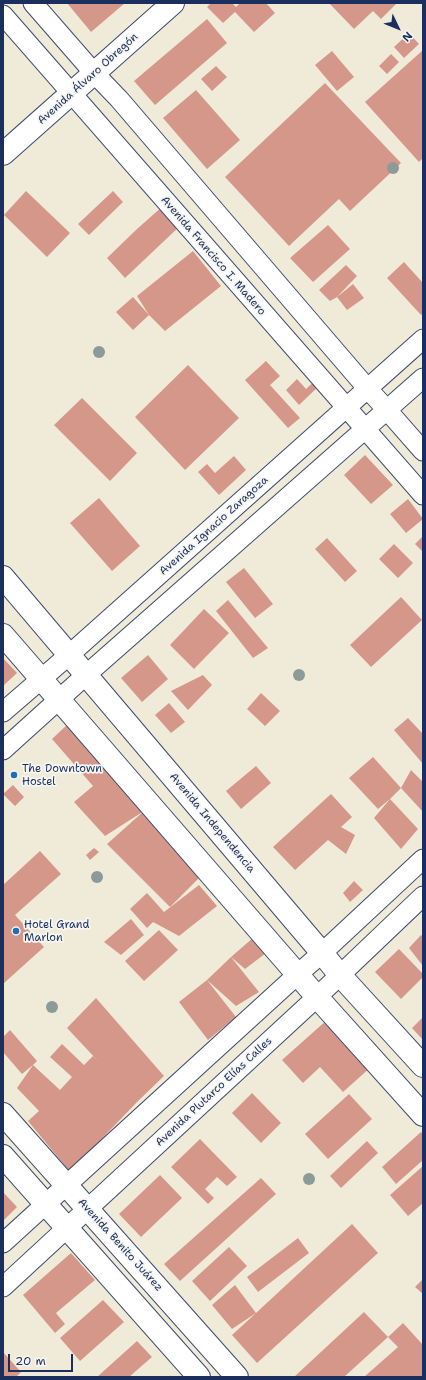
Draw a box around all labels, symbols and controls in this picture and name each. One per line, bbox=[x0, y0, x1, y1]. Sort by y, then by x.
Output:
north arrow bbox=[378, 8, 418, 48]
text: N bbox=[399, 28, 416, 45]
street label: Avenida Álvaro Obregón bbox=[35, 31, 141, 127]
street label: Avenida Francisco I. Madero bbox=[158, 194, 268, 318]
street label: Avenida Ignacio Zaragoza bbox=[157, 474, 271, 578]
place label: The Downtown Hostel bbox=[22, 762, 102, 788]
marker: The Downtown Hostel bbox=[9, 770, 19, 780]
street label: Avenida Independencia bbox=[166, 770, 258, 876]
place label: Hotel Grand Marlon bbox=[24, 918, 90, 944]
marker: Hotel Grand Marlon bbox=[11, 926, 21, 936]
street label: Avenida Plutarco Elías Calles bbox=[153, 1034, 275, 1150]
street label: Avenida Benito Juárez bbox=[75, 1196, 165, 1294]
scale bar bbox=[10, 1346, 75, 1372]
text: 20 m bbox=[15, 1353, 46, 1369]

